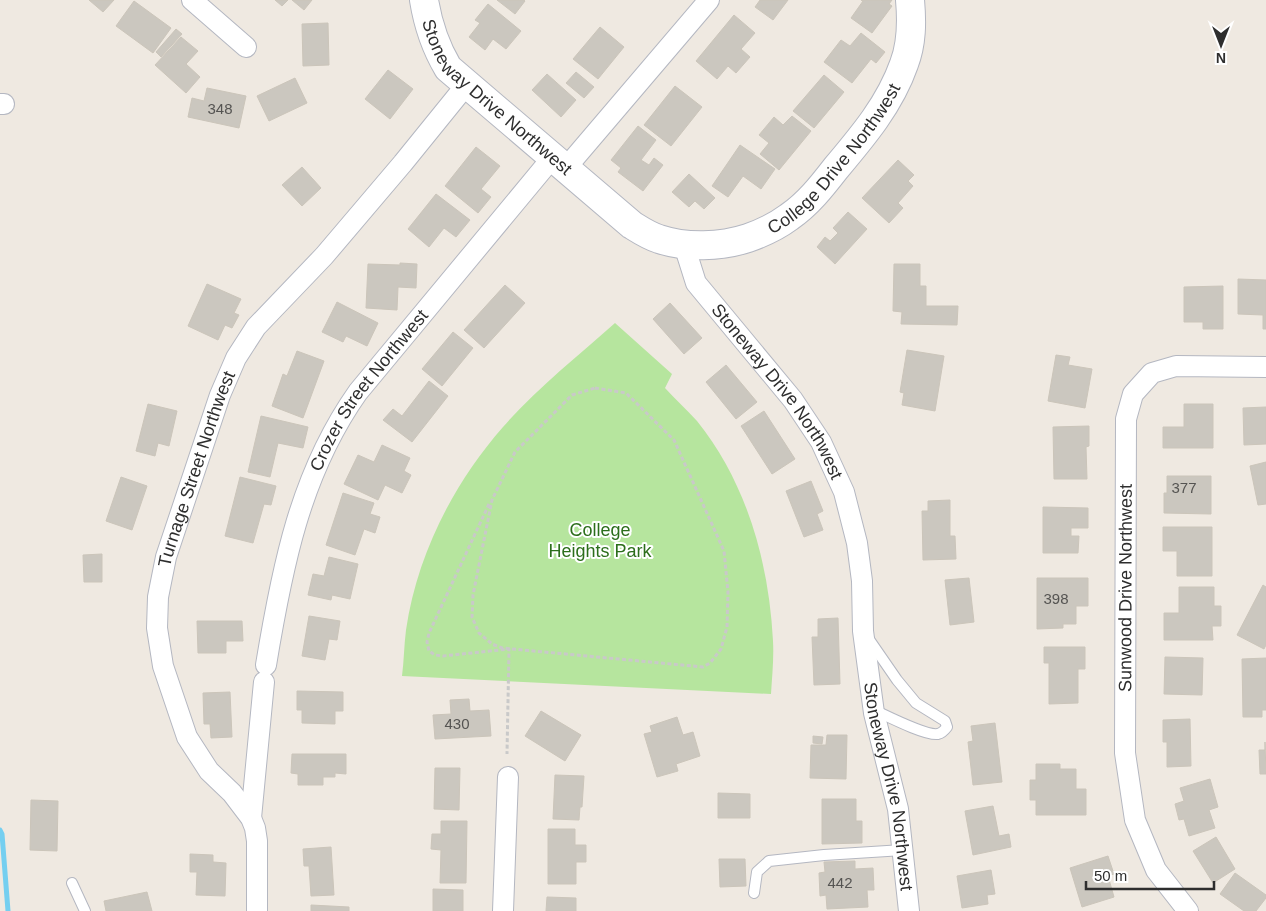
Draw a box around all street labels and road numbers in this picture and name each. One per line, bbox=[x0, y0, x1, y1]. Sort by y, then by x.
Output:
street label: Stoneway Drive Northwest bbox=[418, 17, 576, 179]
street label: College Drive Northwest bbox=[764, 80, 904, 238]
street label: Stoneway Drive Northwest bbox=[707, 300, 847, 482]
street label: Crozer Street Northwest bbox=[306, 306, 432, 474]
street label: Turnage Street Northwest bbox=[154, 368, 239, 568]
street label: Sunwood Drive Northwest bbox=[1115, 484, 1136, 692]
street label: Stoneway Drive Northwest bbox=[860, 681, 917, 892]

